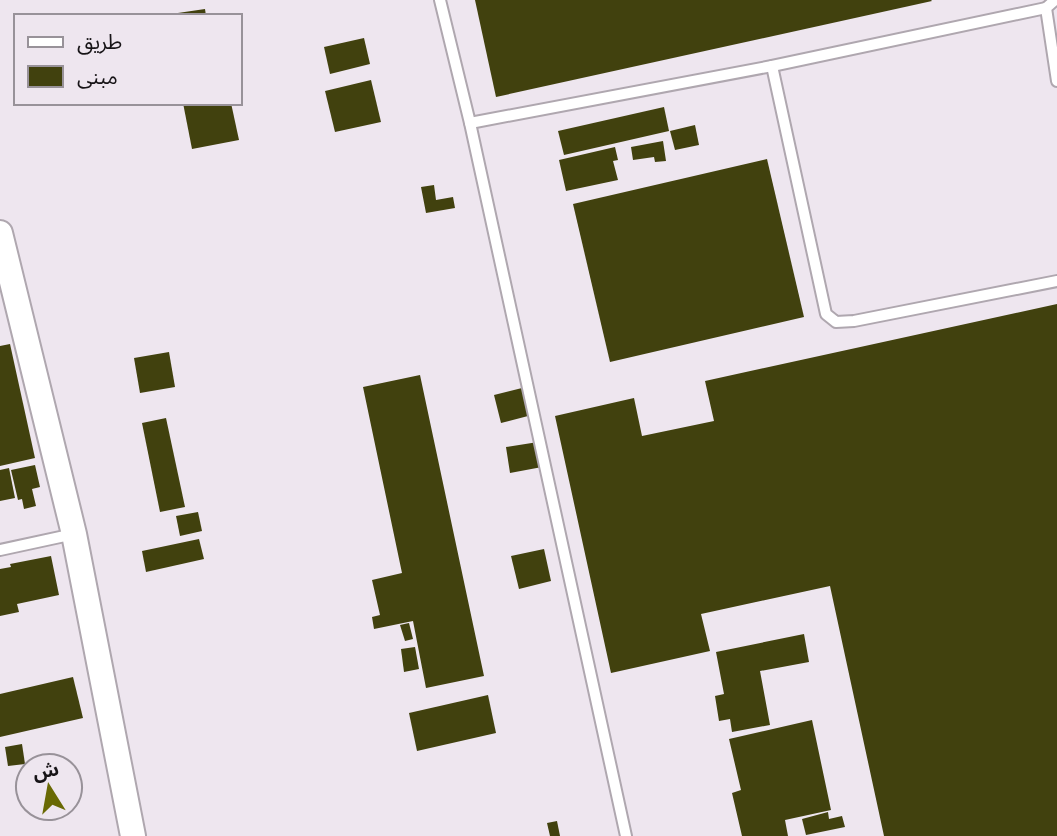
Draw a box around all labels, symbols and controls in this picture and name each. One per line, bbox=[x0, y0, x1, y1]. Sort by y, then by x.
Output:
legend bbox=[14, 14, 242, 105]
text: طريق bbox=[77, 27, 122, 56]
text: مبنى bbox=[77, 62, 118, 91]
north arrow bbox=[14, 752, 84, 822]
text: ش bbox=[30, 755, 61, 787]

